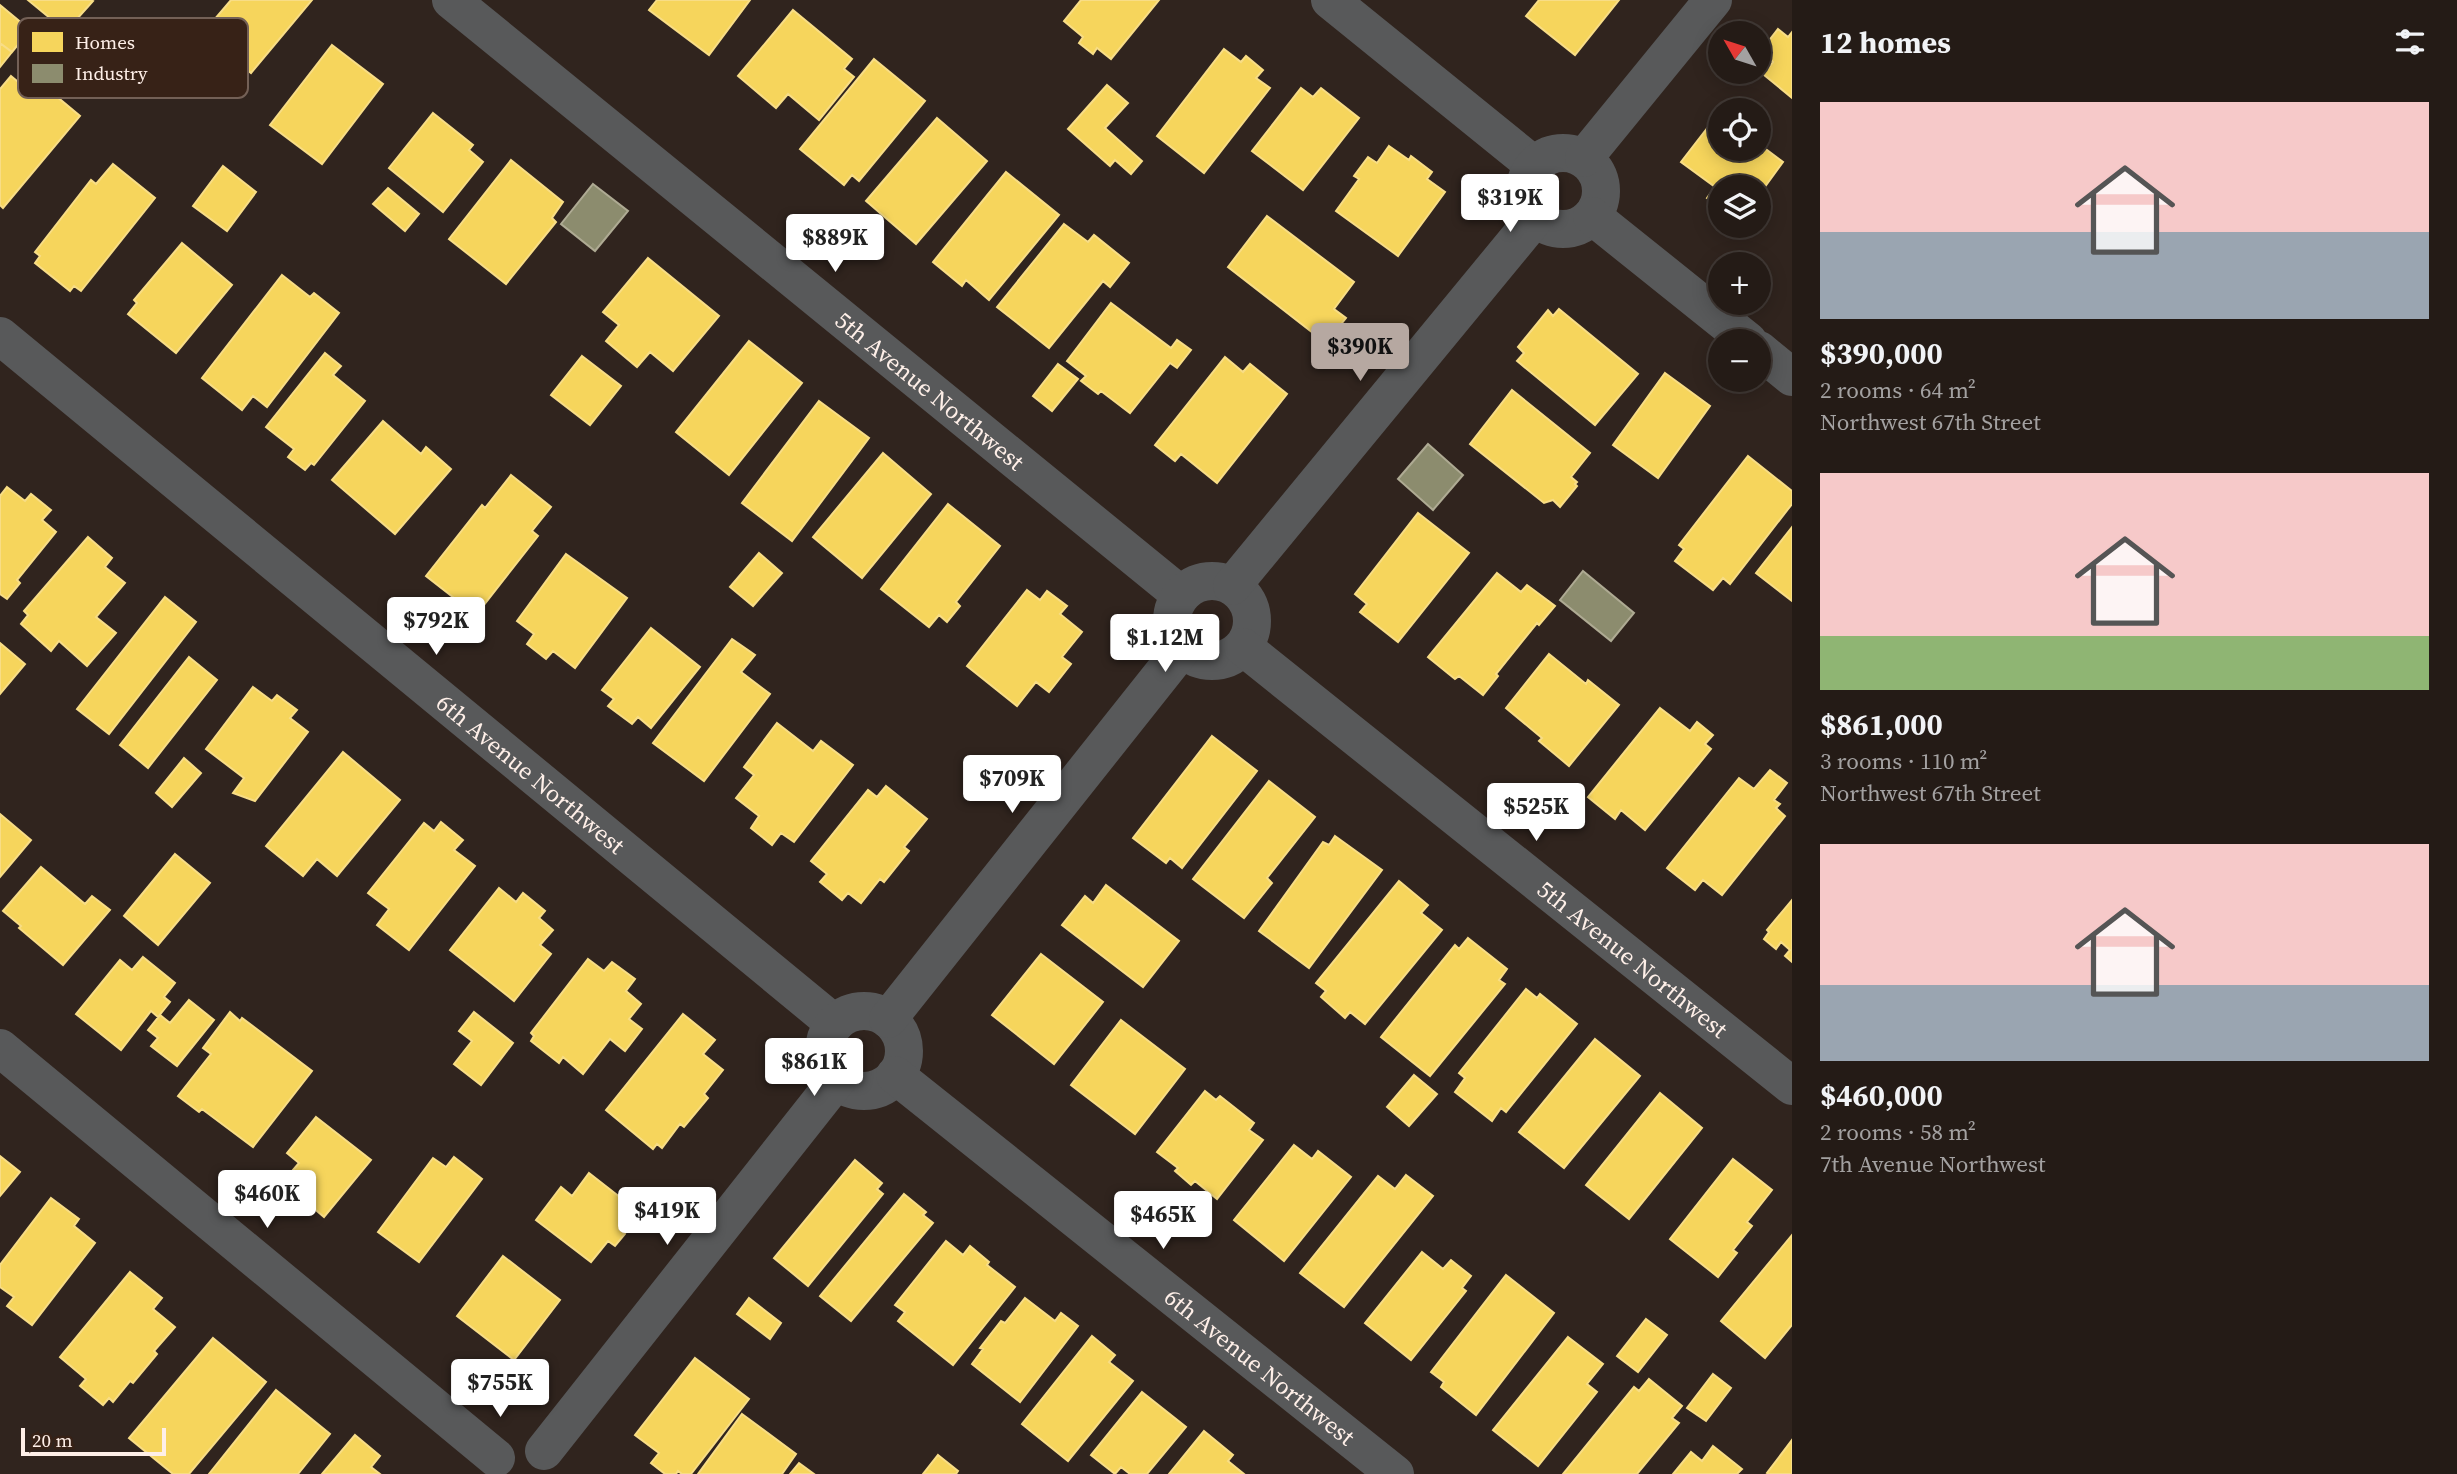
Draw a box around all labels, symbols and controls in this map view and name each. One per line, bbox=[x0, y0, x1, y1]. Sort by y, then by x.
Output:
legend bbox=[18, 18, 248, 98]
north arrow bbox=[1708, 21, 1771, 84]
map controls bbox=[1708, 21, 1771, 392]
text: 12 homes bbox=[1820, 22, 1951, 63]
icon: filters bbox=[2391, 23, 2429, 61]
text: Homes bbox=[75, 29, 135, 55]
text: Industry bbox=[75, 60, 148, 86]
button: locate bbox=[1708, 98, 1771, 161]
icon: home bbox=[2062, 147, 2188, 273]
pin: $319K bbox=[1461, 174, 1559, 234]
button: layers bbox=[1708, 175, 1771, 238]
text: $319K bbox=[1477, 181, 1543, 213]
pin: $889K bbox=[786, 215, 884, 274]
text: $889K bbox=[802, 221, 868, 253]
button: + bbox=[1708, 252, 1771, 315]
street label: 5th Avenue Northwest bbox=[828, 303, 1032, 478]
pin: $390K bbox=[1311, 324, 1409, 383]
button: − bbox=[1708, 329, 1771, 392]
text: $390K bbox=[1327, 330, 1393, 362]
text: $390,000 bbox=[1820, 333, 1943, 374]
text: 2 rooms · 64 m² bbox=[1820, 374, 1976, 406]
text: Northwest 67th Street bbox=[1820, 406, 2041, 438]
icon: home bbox=[2062, 518, 2188, 644]
pin: $792K bbox=[387, 598, 485, 657]
text: $792K bbox=[403, 604, 469, 636]
pin: $1.12M bbox=[1108, 614, 1222, 674]
text: $1.12M bbox=[1126, 621, 1204, 653]
street label: 6th Avenue Northwest bbox=[430, 686, 632, 861]
text: $861,000 bbox=[1820, 704, 1943, 745]
text: 3 rooms · 110 m² bbox=[1820, 745, 1987, 777]
pin: $709K bbox=[963, 756, 1061, 815]
text: $709K bbox=[979, 762, 1045, 794]
text: Northwest 67th Street bbox=[1820, 777, 2041, 809]
pin: $525K bbox=[1487, 784, 1585, 843]
text: $525K bbox=[1503, 790, 1569, 822]
street label: 5th Avenue Northwest bbox=[1531, 872, 1735, 1045]
icon: home bbox=[2062, 889, 2188, 1015]
pin: $861K bbox=[765, 1038, 863, 1098]
text: $861K bbox=[781, 1045, 847, 1077]
text: $460,000 bbox=[1820, 1075, 1943, 1116]
text: 2 rooms · 58 m² bbox=[1820, 1116, 1976, 1148]
text: 7th Avenue Northwest bbox=[1820, 1148, 2045, 1180]
pin: $460K bbox=[218, 1170, 316, 1230]
text: $460K bbox=[234, 1177, 300, 1209]
pin: $419K bbox=[618, 1188, 716, 1247]
pin: $465K bbox=[1114, 1192, 1212, 1251]
text: $419K bbox=[634, 1194, 700, 1226]
text: $465K bbox=[1130, 1198, 1196, 1230]
street label: 6th Avenue Northwest bbox=[1158, 1280, 1362, 1453]
pin: $755K bbox=[451, 1360, 549, 1419]
text: $755K bbox=[467, 1366, 533, 1398]
scale bar bbox=[21, 1425, 166, 1457]
text: 20 m bbox=[32, 1427, 73, 1453]

